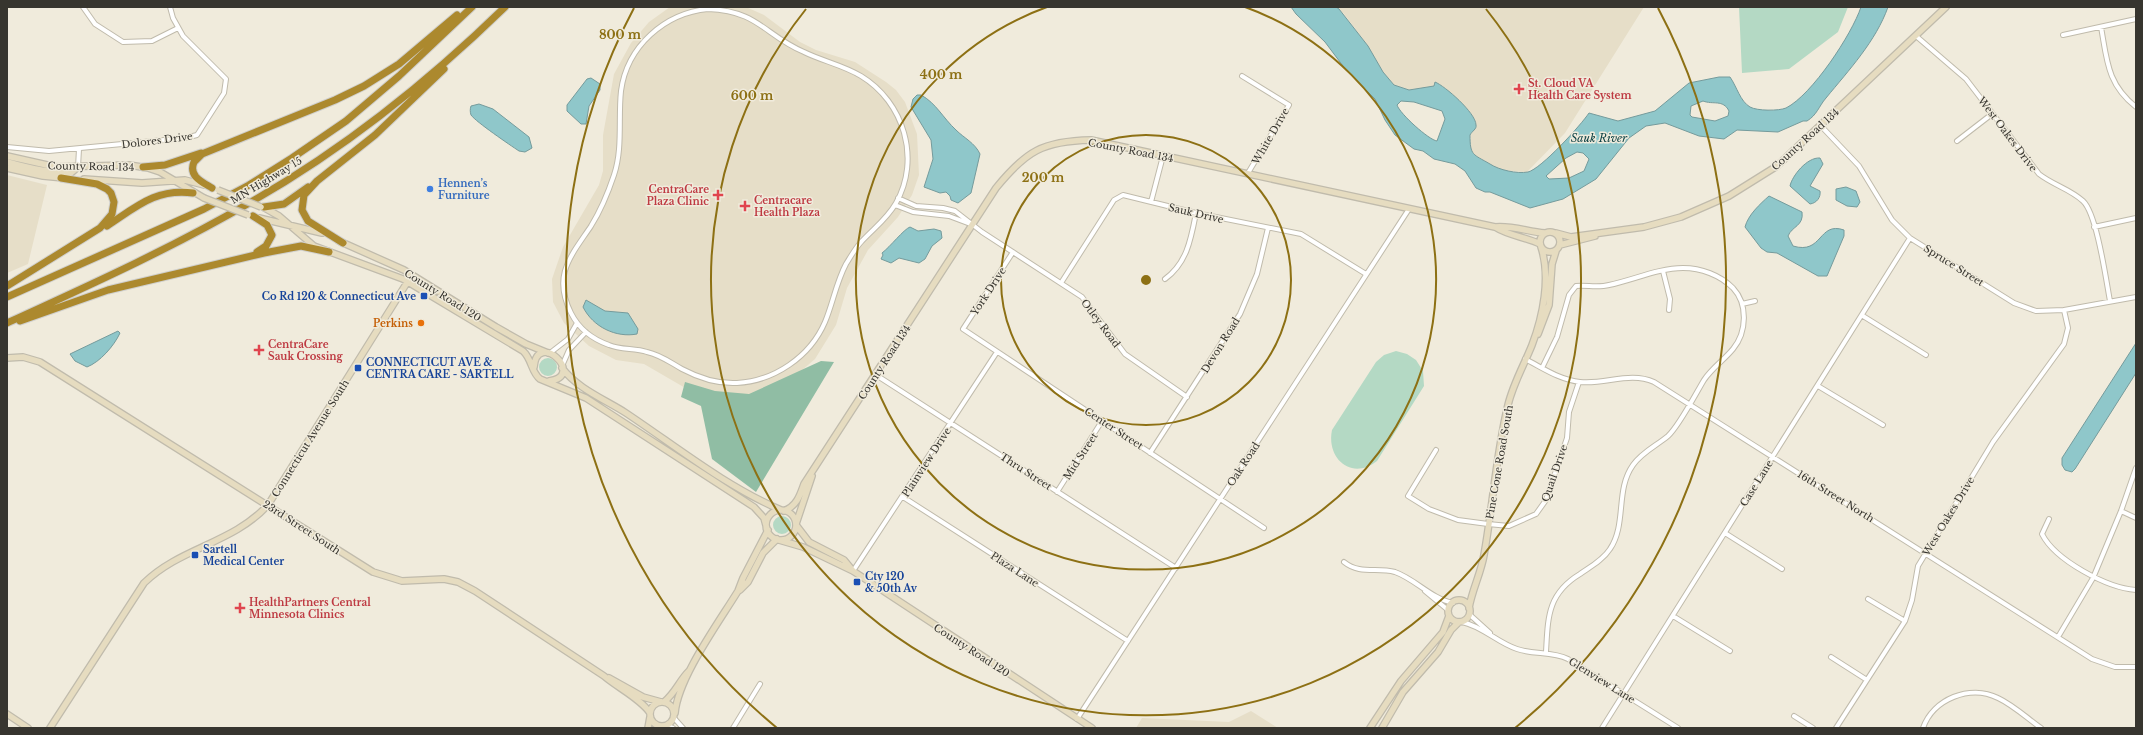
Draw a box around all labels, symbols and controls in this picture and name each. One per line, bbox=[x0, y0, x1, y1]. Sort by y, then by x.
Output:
text: 800 m bbox=[599, 27, 642, 42]
text: 400 m bbox=[920, 67, 963, 82]
place label: St. Cloud VA Health Care System bbox=[1528, 77, 1632, 102]
marker: St. Cloud VA Health Care System bbox=[1513, 83, 1525, 95]
text: 600 m bbox=[731, 88, 774, 103]
street label: West Oakes Drive bbox=[1975, 94, 2040, 175]
street label: White Drive bbox=[1249, 105, 1292, 168]
street label: County Road 134 bbox=[1769, 105, 1842, 173]
street label: Dolores Drive bbox=[121, 130, 194, 151]
water label: Sauk River bbox=[1571, 131, 1628, 145]
street label: County Road 134 bbox=[1087, 136, 1175, 165]
street label: MN Highway 15 bbox=[228, 154, 305, 207]
street label: County Road 134 bbox=[47, 159, 135, 174]
text: 200 m bbox=[1022, 170, 1065, 185]
place label: Hennen’s Furniture bbox=[438, 177, 490, 202]
place label: CentraCare Plaza Clinic bbox=[647, 183, 709, 208]
marker: Hennen’s Furniture bbox=[425, 184, 435, 194]
marker: CentraCare Plaza Clinic bbox=[712, 189, 724, 201]
place label: Centracare Health Plaza bbox=[754, 194, 820, 219]
marker: Centracare Health Plaza bbox=[739, 200, 751, 212]
street label: Sauk Drive bbox=[1167, 201, 1225, 226]
street label: Spruce Street bbox=[1921, 242, 1986, 289]
street label: York Drive bbox=[967, 264, 1009, 319]
street label: County Road 120 bbox=[402, 267, 484, 324]
centre of rings bbox=[1139, 273, 1153, 287]
place label: Co Rd 120 & Connecticut Ave bbox=[262, 290, 416, 303]
marker: Co Rd 120 & Connecticut Ave bbox=[419, 291, 429, 301]
street label: Otley Road bbox=[1078, 296, 1123, 350]
street label: Devon Road bbox=[1198, 315, 1243, 376]
place label: Perkins bbox=[373, 317, 413, 330]
marker: Perkins bbox=[416, 318, 426, 328]
street label: County Road 134 bbox=[855, 322, 914, 402]
place label: CentraCare Sauk Crossing bbox=[268, 338, 344, 363]
marker: CentraCare Sauk Crossing bbox=[253, 344, 265, 356]
place label: CONNECTICUT AVE & CENTRA CARE - SARTELL bbox=[366, 356, 514, 381]
marker: CONNECTICUT AVE & CENTRA CARE - SARTELL bbox=[353, 363, 363, 373]
street label: Connecticut Avenue South bbox=[269, 377, 352, 499]
street label: Pine Cone Road South bbox=[1483, 404, 1516, 520]
street label: Center Street bbox=[1082, 405, 1146, 452]
street label: Plainview Drive bbox=[899, 425, 954, 500]
street label: Mid Street bbox=[1060, 430, 1101, 482]
street label: Oak Road bbox=[1224, 439, 1263, 489]
street label: Quail Drive bbox=[1539, 443, 1570, 504]
street label: Thru Street bbox=[997, 450, 1054, 493]
street label: Case Lane bbox=[1737, 457, 1776, 509]
street label: 16th Street North bbox=[1795, 468, 1877, 525]
street label: West Oakes Drive bbox=[1919, 474, 1977, 559]
street label: 23rd Street South bbox=[260, 497, 343, 557]
place label: Sartell Medical Center bbox=[203, 543, 284, 568]
street label: Plaza Lane bbox=[988, 549, 1042, 590]
marker: Sartell Medical Center bbox=[190, 550, 200, 560]
place label: Cty 120 & 50th Av bbox=[865, 570, 918, 595]
marker: Cty 120 & 50th Av bbox=[852, 577, 862, 587]
place label: HealthPartners Central Minnesota Clinics bbox=[249, 596, 371, 621]
marker: HealthPartners Central Minnesota Clinics bbox=[234, 602, 246, 614]
street label: County Road 120 bbox=[931, 621, 1012, 680]
street label: Glenview Lane bbox=[1566, 655, 1638, 706]

